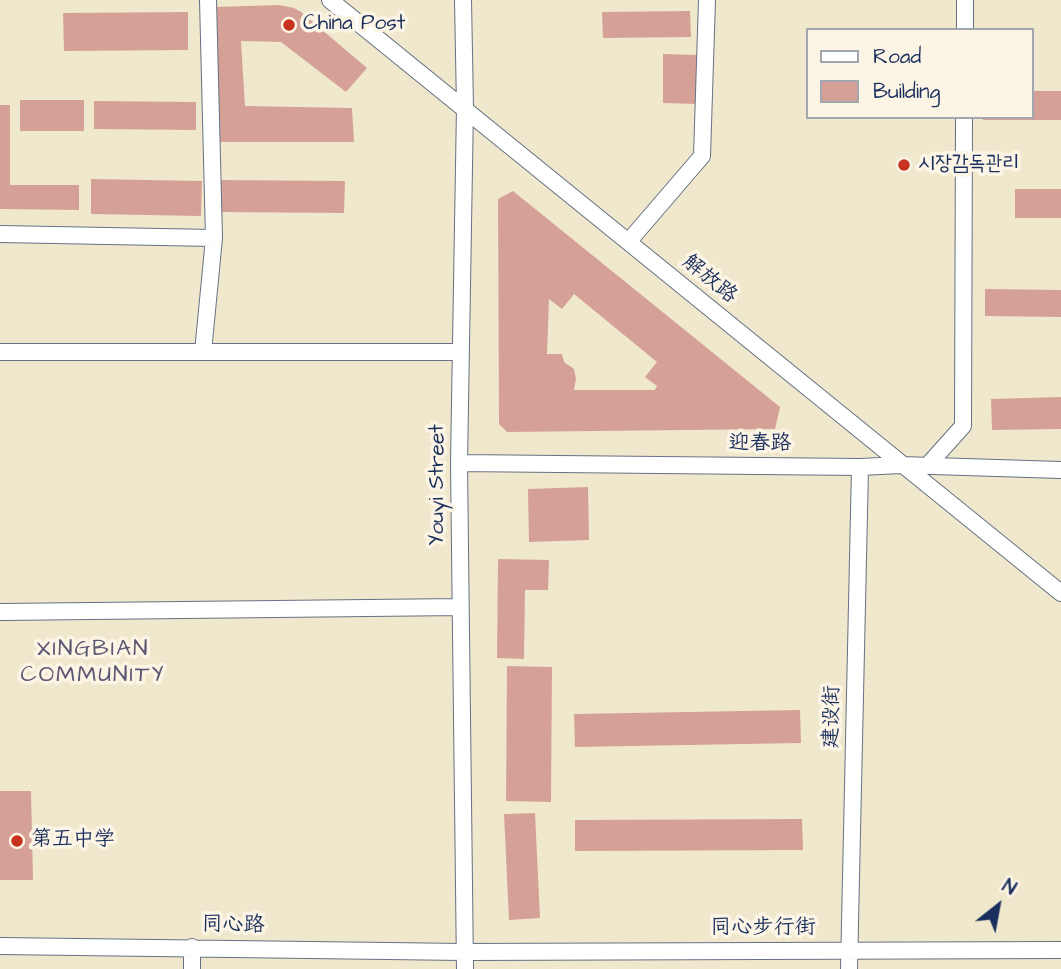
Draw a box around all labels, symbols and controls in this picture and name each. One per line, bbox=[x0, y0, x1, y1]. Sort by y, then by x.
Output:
place label: China Post bbox=[303, 12, 405, 38]
marker: China Post bbox=[281, 17, 297, 33]
legend bbox=[806, 28, 1033, 119]
text: Road bbox=[873, 42, 921, 71]
text: Building bbox=[873, 77, 940, 106]
place label: 시장감독관리 bbox=[918, 152, 1019, 178]
marker: 시장감독관리 bbox=[896, 157, 912, 173]
street label: 解放路 bbox=[677, 250, 741, 310]
street label: Youyi Street bbox=[426, 424, 452, 546]
street label: 迎春路 bbox=[729, 432, 791, 458]
district label: XINGBIAN COMMUNITY bbox=[22, 636, 164, 690]
street label: 建设街 bbox=[820, 685, 846, 749]
place label: 第五中学 bbox=[31, 828, 115, 854]
marker: 第五中学 bbox=[9, 833, 25, 849]
north arrow bbox=[963, 871, 1033, 941]
text: N bbox=[997, 873, 1021, 902]
street label: 同心路 bbox=[201, 913, 265, 939]
street label: 同心步行街 bbox=[711, 916, 815, 942]

